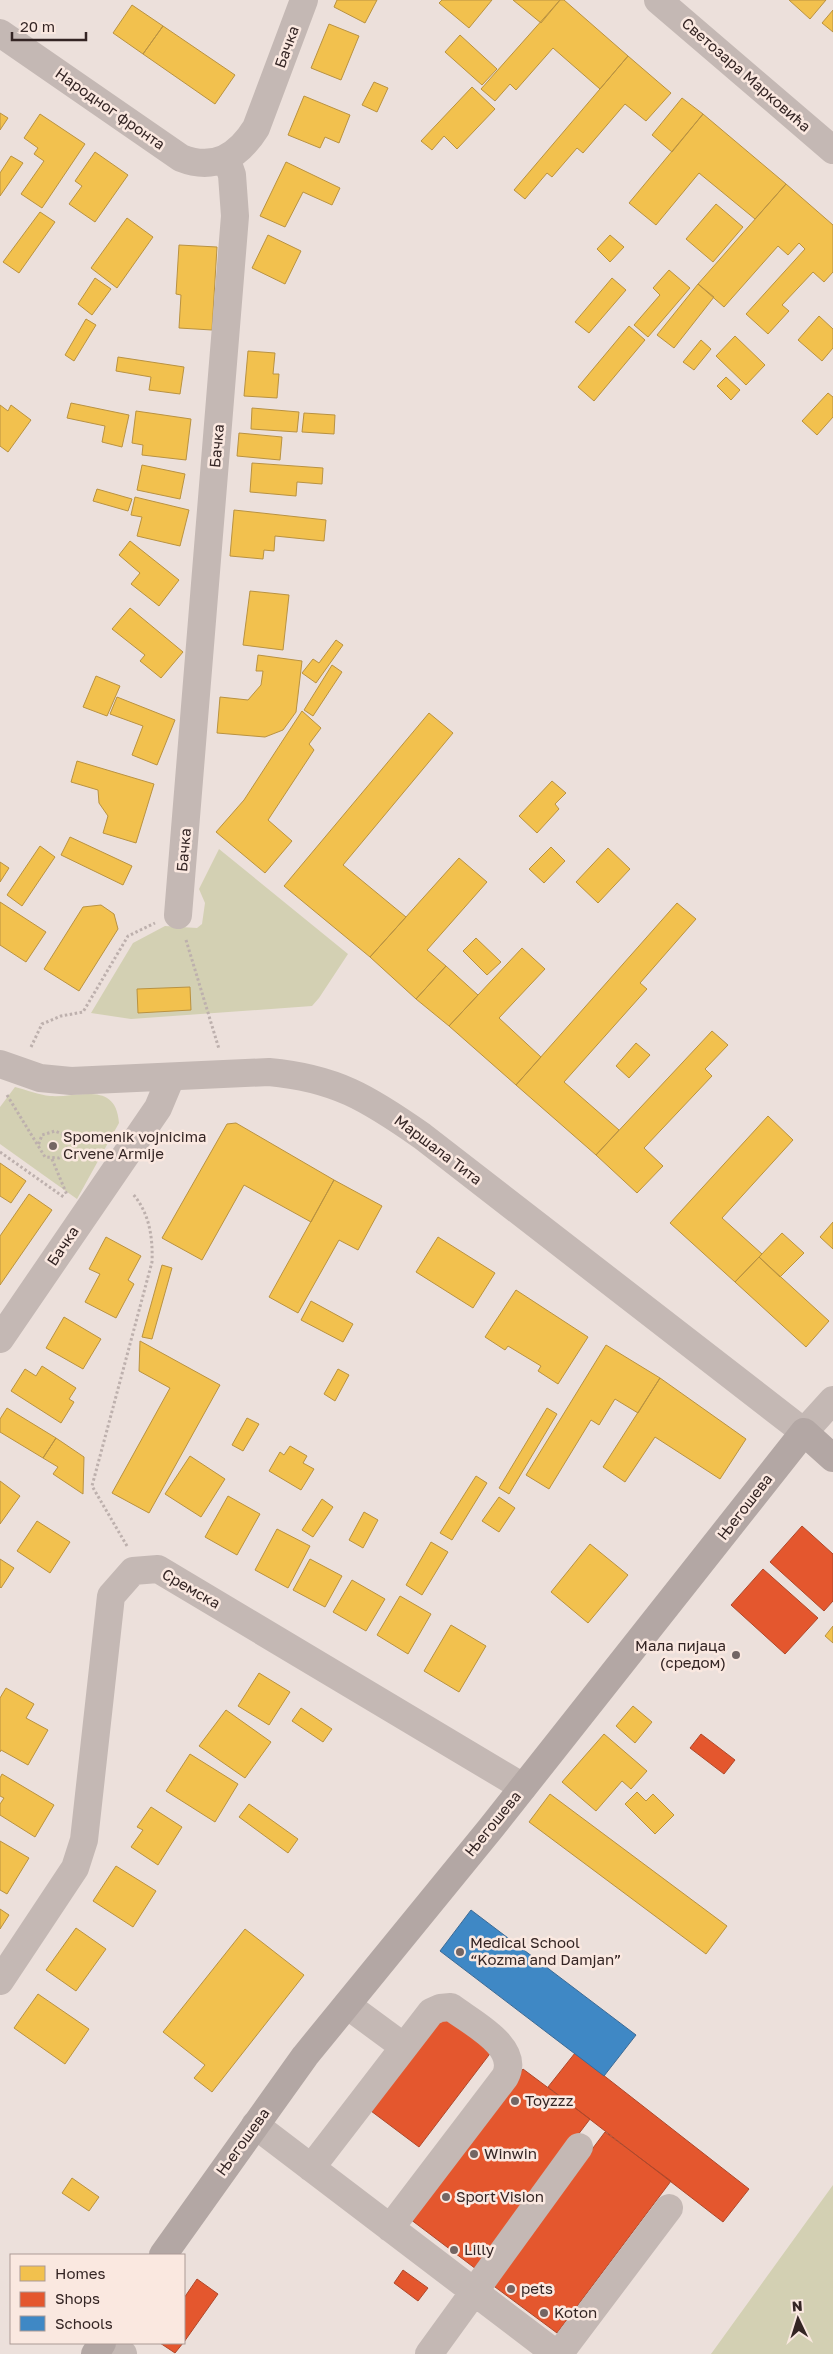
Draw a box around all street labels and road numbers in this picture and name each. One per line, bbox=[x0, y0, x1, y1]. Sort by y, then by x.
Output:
street label: Светозара Марковића bbox=[679, 13, 815, 135]
street label: Бачка bbox=[270, 23, 302, 70]
street label: Народног фронта bbox=[52, 64, 169, 153]
street label: Бачка bbox=[205, 423, 227, 468]
street label: Бачка bbox=[172, 827, 194, 872]
street label: Маршала Тита bbox=[391, 1110, 486, 1188]
street label: Бачка bbox=[42, 1222, 82, 1269]
street label: Његошева bbox=[713, 1470, 776, 1543]
street label: Сремска bbox=[159, 1564, 224, 1612]
street label: Његошева bbox=[460, 1787, 524, 1860]
street label: Његошева bbox=[212, 2104, 273, 2179]

